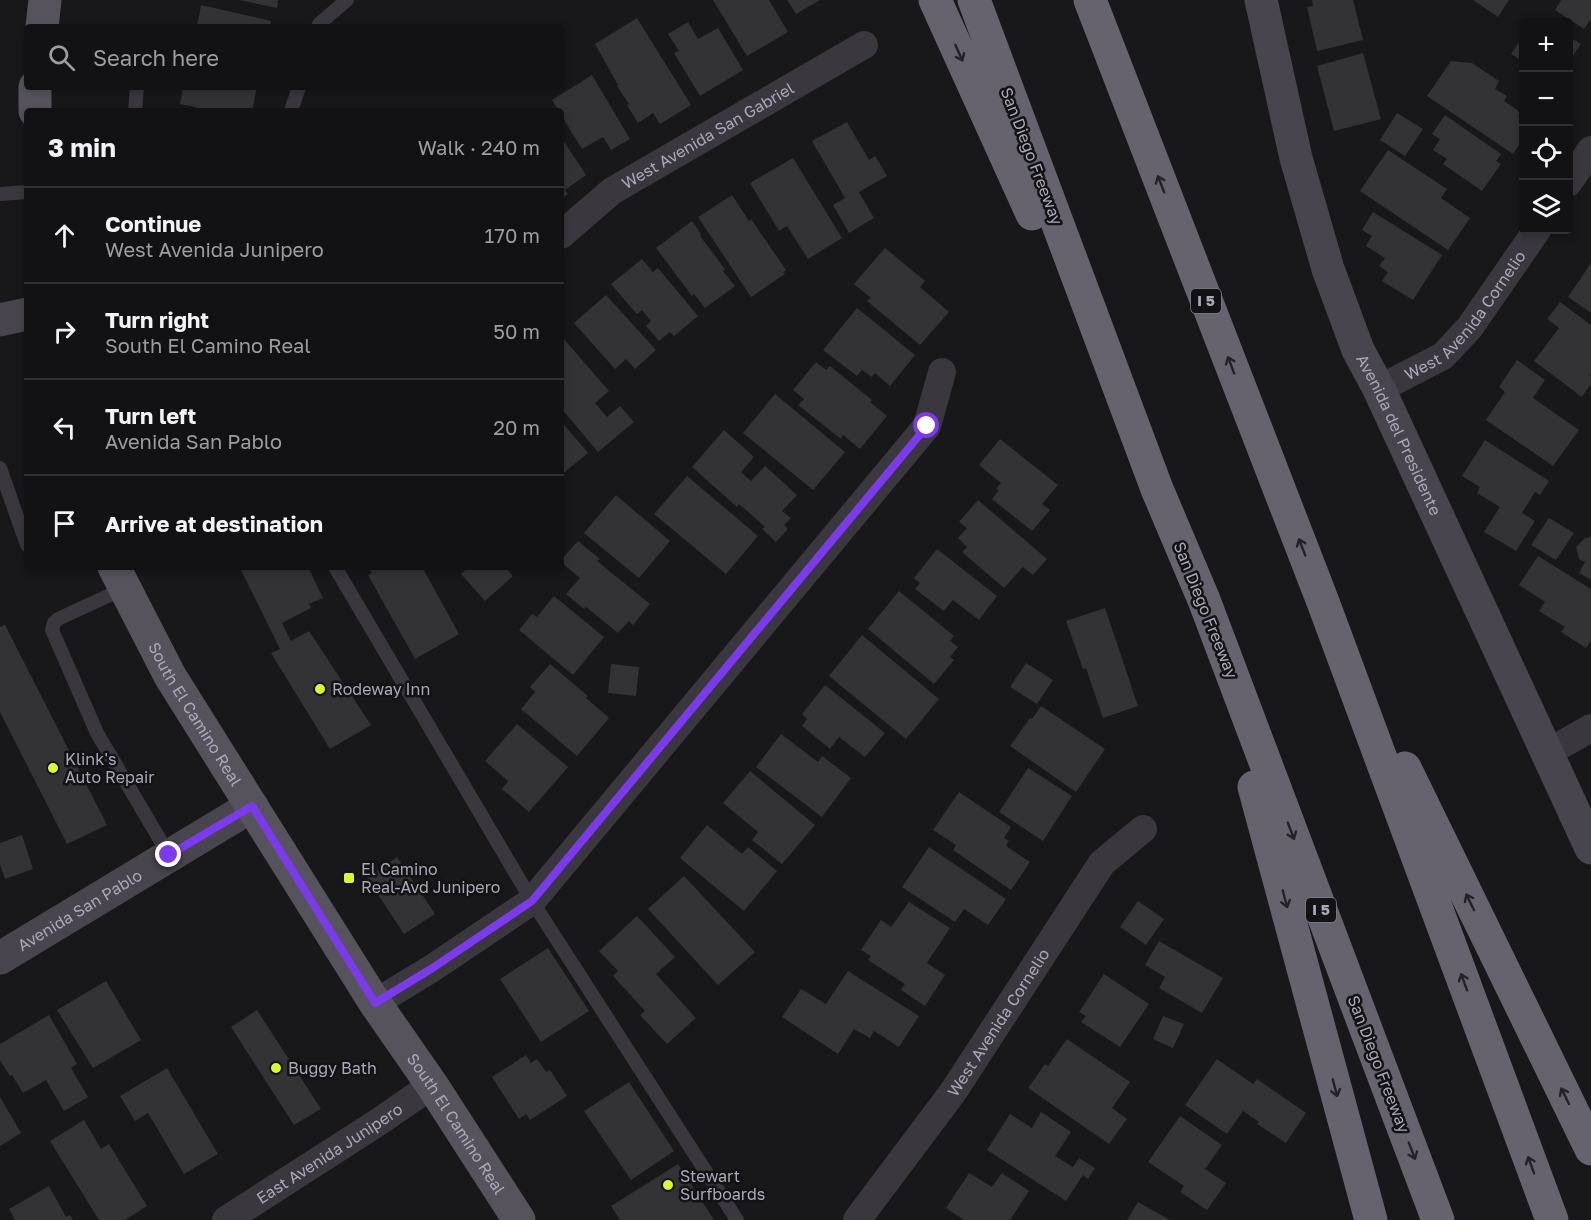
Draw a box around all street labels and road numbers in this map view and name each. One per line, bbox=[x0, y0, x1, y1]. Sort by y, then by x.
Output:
street label: West Avenida San Gabriel bbox=[618, 78, 798, 193]
street label: San Diego Freeway bbox=[997, 84, 1067, 228]
street label: West Avenida Cornelio bbox=[1401, 247, 1530, 384]
road number: I 5 bbox=[1191, 289, 1221, 313]
street label: Avenida del Presidente bbox=[1352, 351, 1446, 519]
street label: San Diego Freeway bbox=[1169, 539, 1243, 681]
street label: South El Camino Real bbox=[144, 639, 246, 790]
street label: Avenida San Pablo bbox=[14, 865, 145, 955]
road number: I 5 bbox=[1306, 898, 1336, 922]
street label: West Avenida Cornelio bbox=[943, 945, 1054, 1100]
street label: San Diego Freeway bbox=[1344, 992, 1414, 1136]
street label: South El Camino Real bbox=[403, 1049, 510, 1198]
street label: East Avenida Junipero bbox=[253, 1099, 406, 1208]

